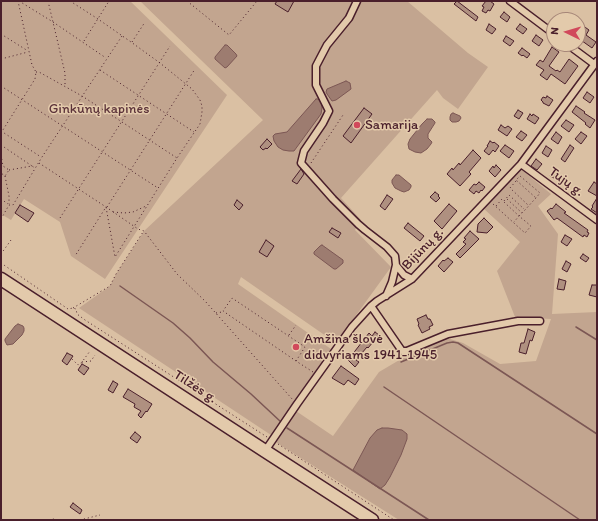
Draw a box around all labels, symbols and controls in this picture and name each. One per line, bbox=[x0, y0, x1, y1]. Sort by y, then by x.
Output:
north arrow bbox=[546, 12, 586, 52]
text: N bbox=[548, 27, 561, 35]
park label: Ginkūnų kapinės bbox=[49, 101, 149, 117]
place label: Samarija bbox=[365, 117, 418, 133]
marker: Samarija bbox=[352, 120, 362, 130]
street label: Tujų g. bbox=[545, 164, 587, 200]
street label: Bijūnų g. bbox=[399, 224, 447, 274]
place label: Amžina šlovė didvyriams 1941-1945 bbox=[304, 331, 437, 364]
marker: Amžina šlovė didvyriams 1941-1945 bbox=[291, 342, 301, 352]
street label: Tilžės g. bbox=[170, 367, 220, 407]

